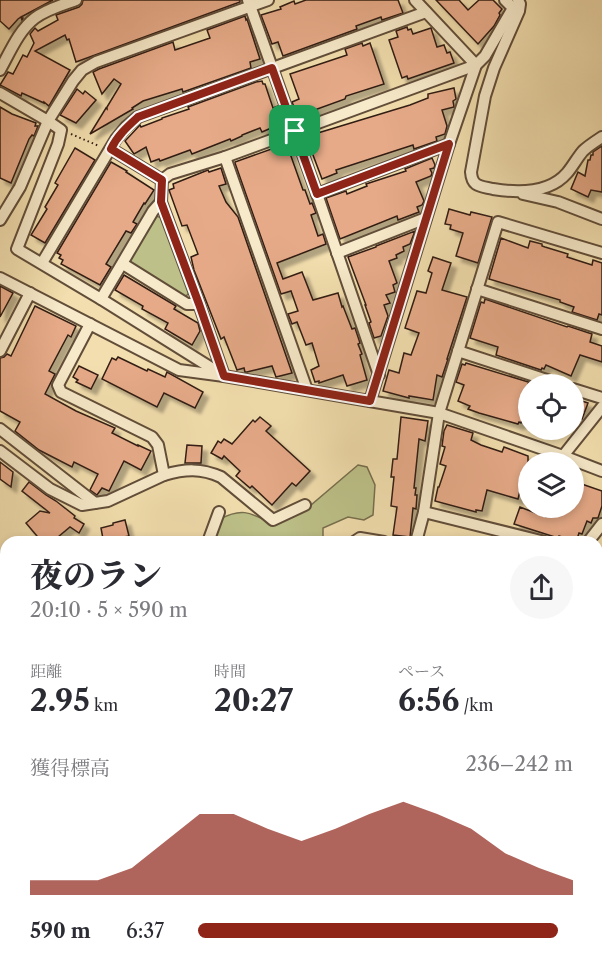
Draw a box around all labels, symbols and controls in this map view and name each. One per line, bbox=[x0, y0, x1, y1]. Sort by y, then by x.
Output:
pin bbox=[269, 105, 320, 156]
icon: arrive bbox=[278, 114, 311, 147]
map controls bbox=[518, 374, 584, 518]
button: locate bbox=[518, 374, 584, 440]
button: layers bbox=[518, 452, 584, 518]
text: 夜のラン bbox=[30, 555, 162, 596]
button: share bbox=[510, 556, 573, 619]
text: 20:10 · 5 × 590 m bbox=[30, 598, 188, 622]
text: 距離 bbox=[30, 661, 62, 681]
text: 時間 bbox=[214, 661, 246, 681]
text: ペース bbox=[398, 661, 445, 681]
text: 2.95 bbox=[30, 682, 90, 719]
text: 20:27 bbox=[214, 682, 293, 719]
text: 6:56 bbox=[398, 682, 459, 719]
text: km bbox=[90, 695, 118, 715]
text: /km bbox=[459, 695, 494, 715]
text: 236–242 m bbox=[465, 752, 573, 776]
text: 獲得標高 bbox=[30, 756, 110, 780]
text: 590 m bbox=[30, 919, 91, 943]
text: 6:37 bbox=[126, 919, 164, 943]

